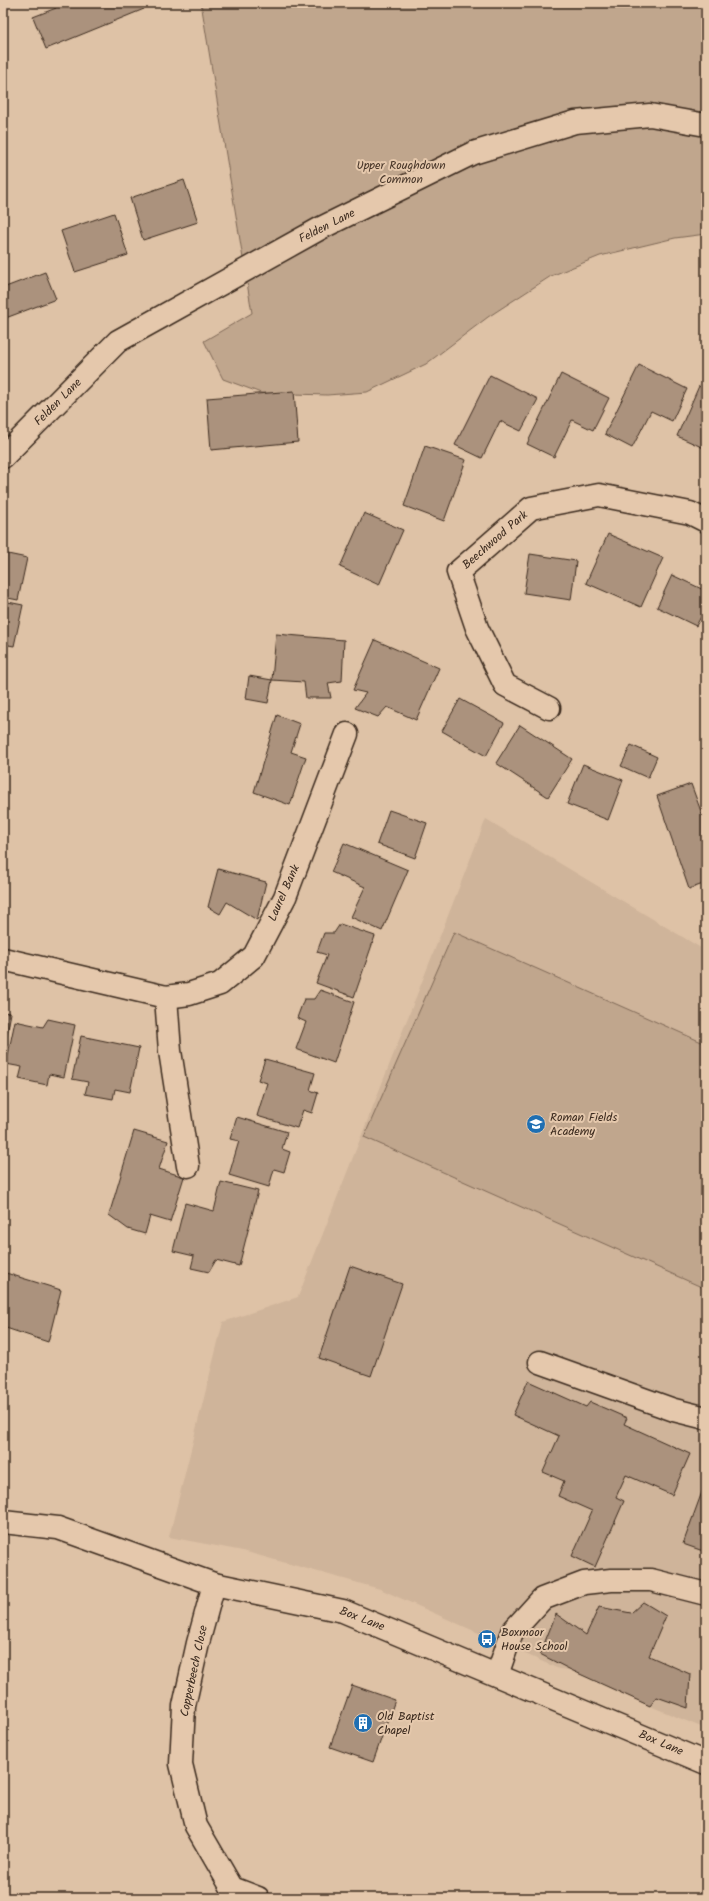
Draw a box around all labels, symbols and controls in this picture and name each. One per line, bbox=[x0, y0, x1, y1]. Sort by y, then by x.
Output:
park label: Upper Roughdown Common bbox=[356, 156, 446, 189]
street label: Felden Lane bbox=[295, 203, 359, 248]
street label: Felden Lane bbox=[30, 373, 87, 430]
street label: Beechwood Park bbox=[458, 506, 532, 574]
street label: Laurel Bank bbox=[263, 861, 305, 924]
place label: Roman Fields Academy bbox=[550, 1108, 617, 1141]
school or university icon: Roman Fields Academy bbox=[525, 1113, 547, 1135]
street label: Box Lane bbox=[337, 1602, 388, 1637]
street label: Copperbeech Close bbox=[175, 1623, 213, 1719]
place label: Boxmoor House School bbox=[501, 1623, 568, 1656]
bus stop icon: Boxmoor House School bbox=[476, 1628, 498, 1650]
place label: Old Baptist Chapel bbox=[377, 1707, 435, 1740]
building icon: Old Baptist Chapel bbox=[352, 1712, 374, 1734]
street label: Box Lane bbox=[636, 1725, 687, 1761]

